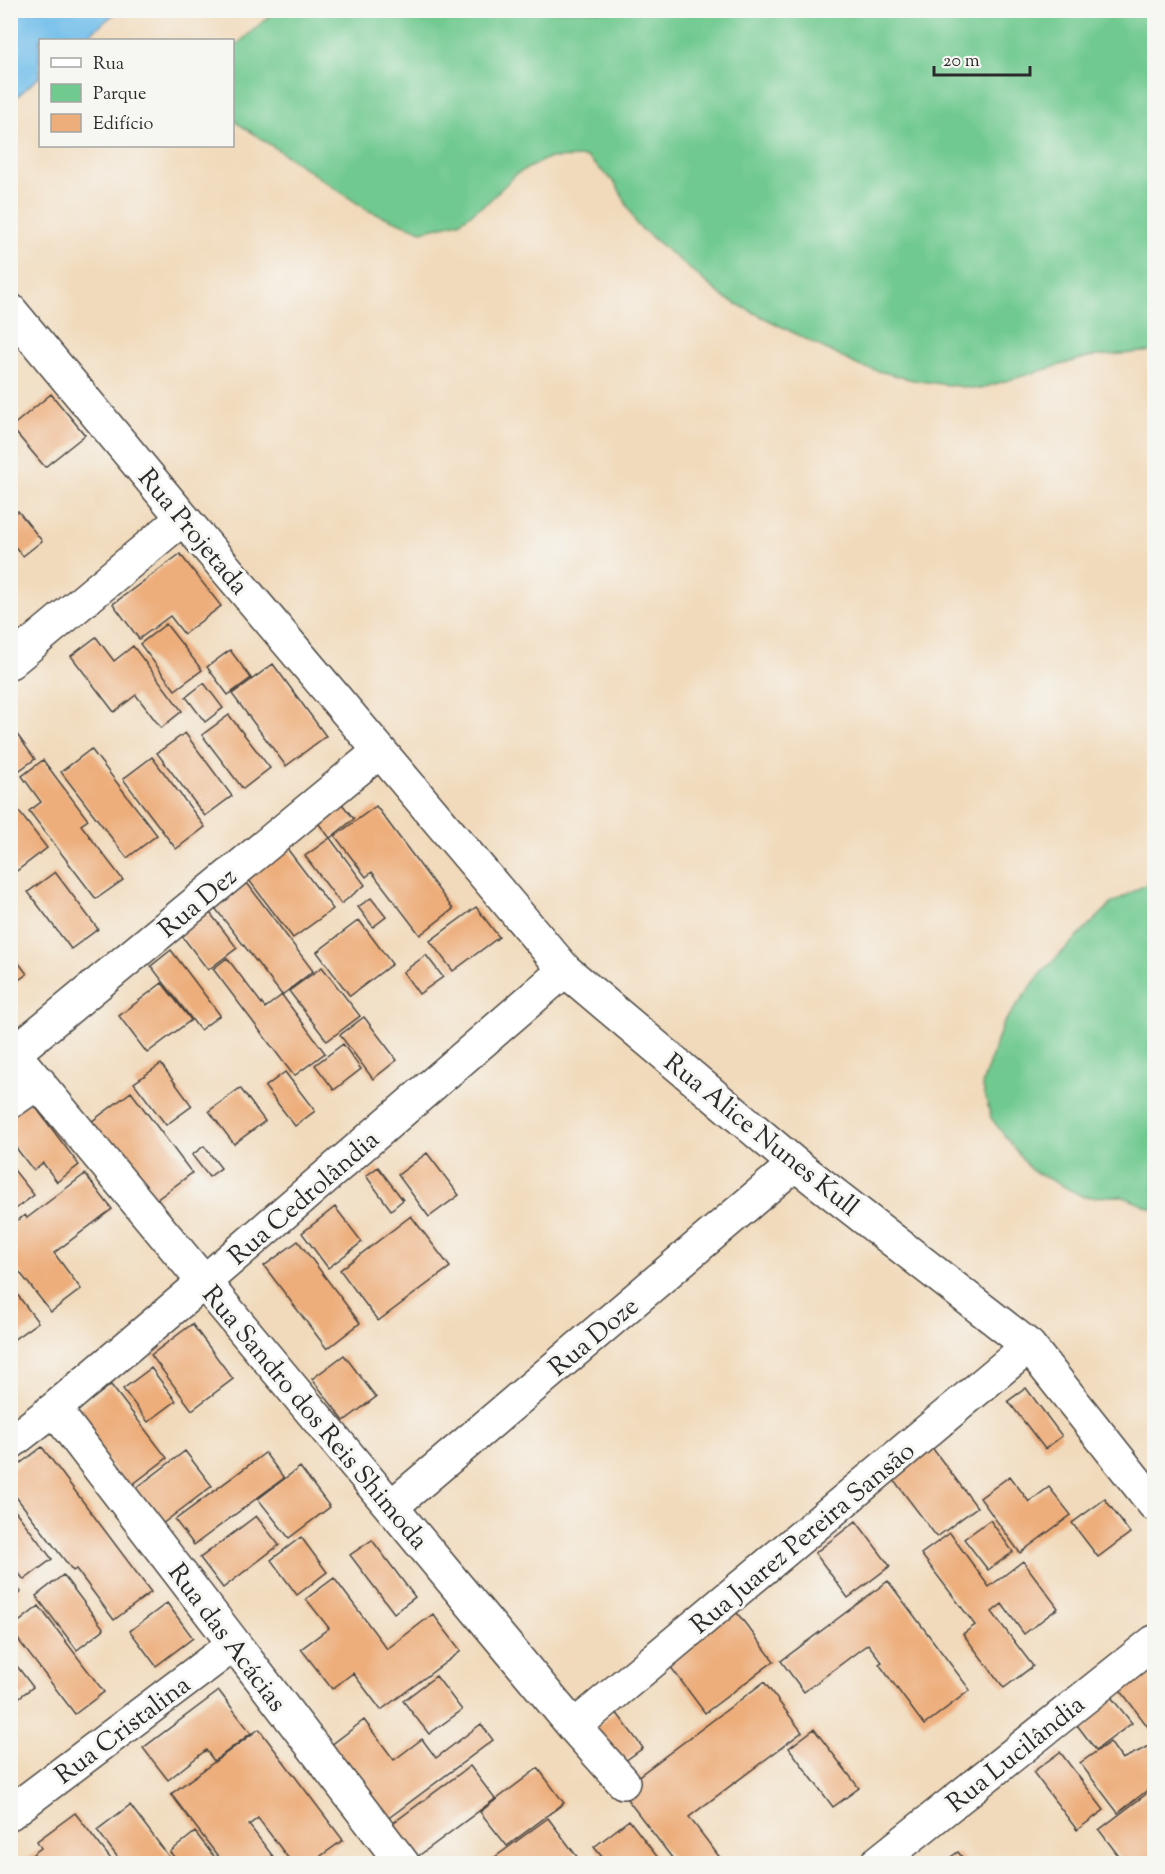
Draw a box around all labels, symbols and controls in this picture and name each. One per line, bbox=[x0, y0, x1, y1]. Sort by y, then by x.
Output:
legend bbox=[39, 39, 234, 147]
scale bar bbox=[934, 39, 1030, 77]
text: 20 m bbox=[943, 49, 980, 75]
text: Rua bbox=[93, 52, 124, 78]
text: Parque bbox=[93, 82, 146, 108]
text: Edifício bbox=[93, 112, 154, 138]
street label: Rua Projetada bbox=[128, 461, 256, 604]
street label: Rua Dez bbox=[151, 860, 246, 948]
street label: Rua Alice Nunes Kull bbox=[655, 1046, 866, 1226]
street label: Rua Cedrolândia bbox=[221, 1123, 388, 1275]
street label: Rua Sandro dos Reis Shimoda bbox=[192, 1278, 436, 1559]
street label: Rua Doze bbox=[542, 1289, 648, 1387]
street label: Rua Juarez Pereira Sansão bbox=[683, 1434, 924, 1644]
street label: Rua das Acácias bbox=[158, 1557, 294, 1720]
street label: Rua Cristalina bbox=[48, 1668, 199, 1794]
street label: Rua Lucilândia bbox=[939, 1688, 1094, 1822]

